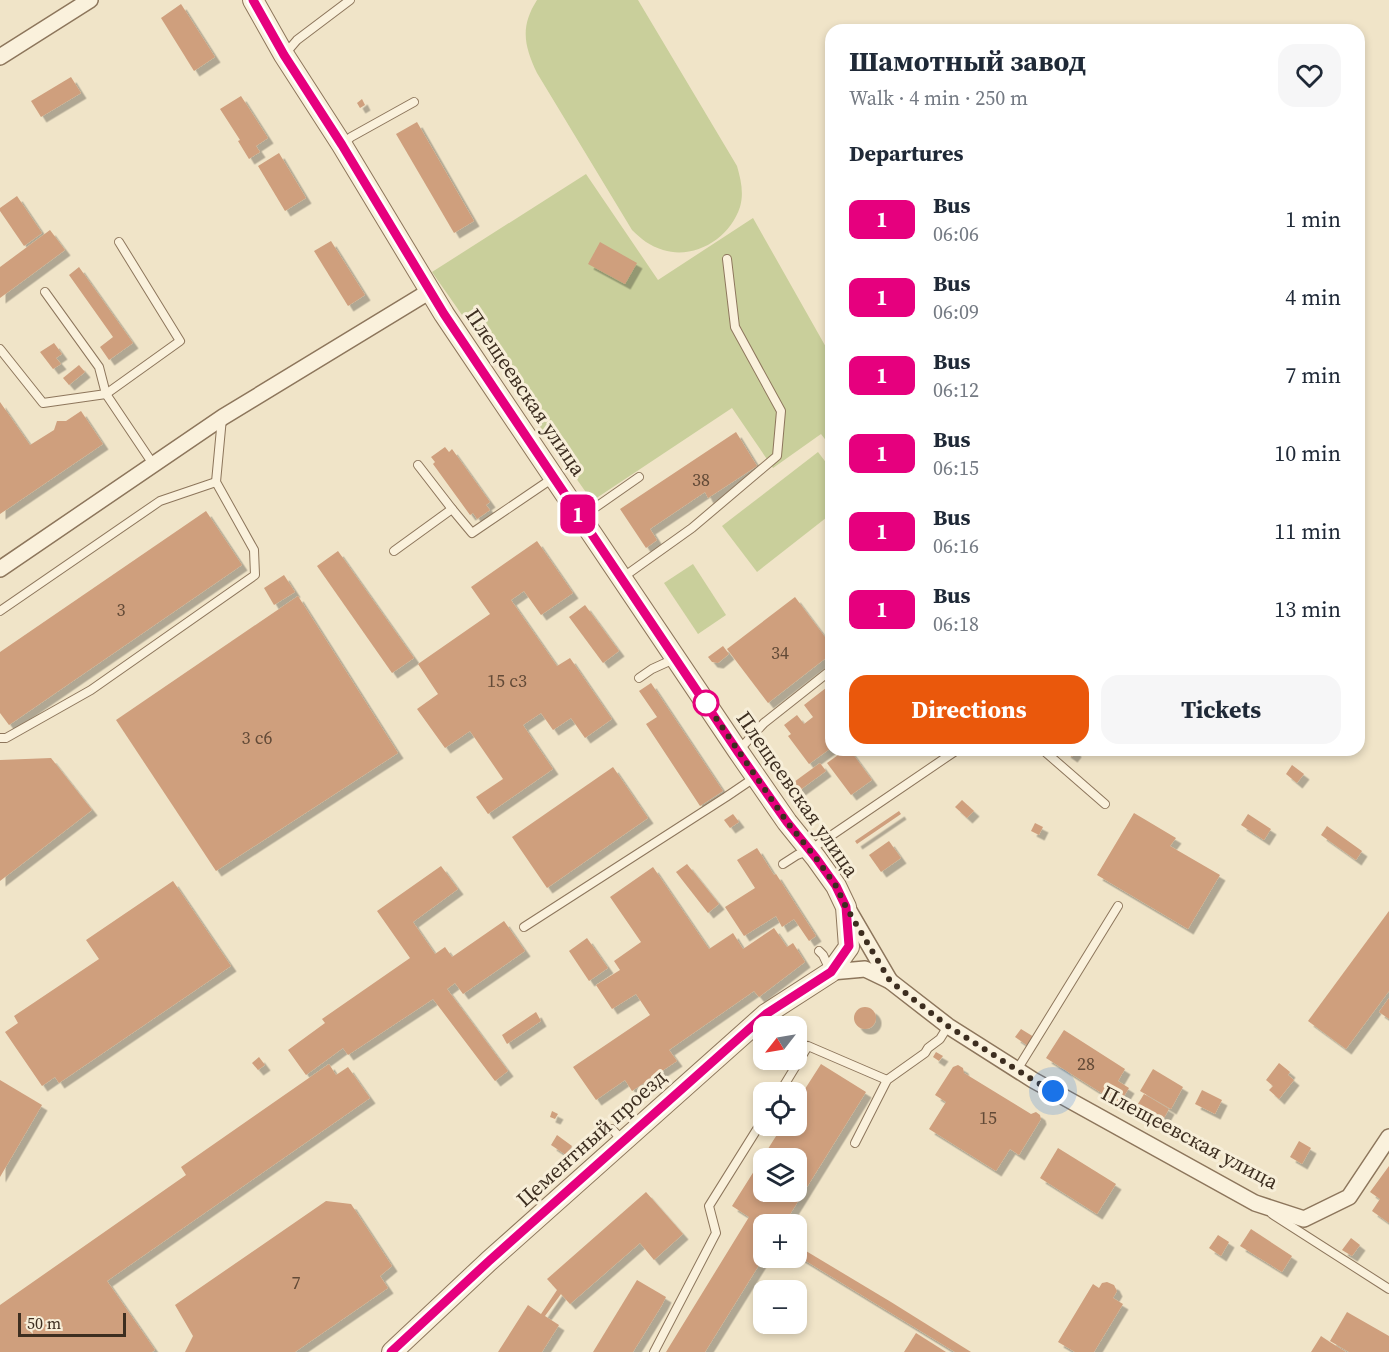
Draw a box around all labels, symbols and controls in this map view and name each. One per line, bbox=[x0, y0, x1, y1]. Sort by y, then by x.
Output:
text: Шамотный завод bbox=[849, 42, 1086, 80]
button: heart bbox=[1278, 44, 1341, 107]
text: Walk · 4 min · 250 m bbox=[849, 84, 1028, 112]
text: Departures bbox=[849, 138, 963, 168]
text: Bus bbox=[933, 190, 970, 220]
text: 1 min bbox=[1285, 204, 1341, 234]
text: 1 bbox=[876, 205, 888, 234]
text: 06:06 bbox=[933, 220, 979, 248]
text: Bus bbox=[933, 268, 970, 298]
text: 4 min bbox=[1285, 282, 1341, 312]
text: 1 bbox=[876, 283, 888, 312]
text: 06:09 bbox=[933, 298, 979, 326]
street label: Плещеевская улица bbox=[459, 302, 593, 482]
text: Bus bbox=[933, 346, 970, 376]
text: 7 min bbox=[1285, 360, 1341, 390]
text: 1 bbox=[876, 361, 888, 390]
text: 06:12 bbox=[933, 376, 979, 404]
text: Bus bbox=[933, 424, 970, 454]
text: 10 min bbox=[1274, 438, 1341, 468]
text: 1 bbox=[876, 439, 888, 468]
text: 06:15 bbox=[933, 454, 979, 482]
house number: 38 bbox=[692, 467, 710, 492]
line badge: 1 bbox=[558, 494, 598, 534]
text: 1 bbox=[572, 500, 584, 529]
text: Bus bbox=[933, 502, 970, 532]
text: 11 min bbox=[1274, 516, 1341, 546]
text: 1 bbox=[876, 517, 888, 546]
text: 06:16 bbox=[933, 532, 979, 560]
text: Bus bbox=[933, 580, 970, 610]
text: 13 min bbox=[1274, 594, 1341, 624]
text: 1 bbox=[876, 595, 888, 624]
house number: 3 bbox=[117, 597, 126, 622]
text: 06:18 bbox=[933, 610, 979, 638]
house number: 34 bbox=[771, 640, 789, 665]
house number: 15 с3 bbox=[487, 668, 527, 693]
button: Directions bbox=[849, 675, 1089, 744]
button: Tickets bbox=[1101, 675, 1341, 744]
unlabelled marker bbox=[693, 690, 719, 716]
street label: Плещеевская улица bbox=[730, 705, 866, 883]
house number: 3 с6 bbox=[242, 725, 272, 750]
north arrow bbox=[753, 1016, 807, 1070]
map controls bbox=[753, 1016, 807, 1334]
house number: 28 bbox=[1077, 1051, 1095, 1076]
street label: Цементный проезд bbox=[510, 1063, 672, 1213]
your location bbox=[1038, 1076, 1068, 1106]
street label: Плещеевская улица bbox=[1096, 1078, 1284, 1196]
button: locate bbox=[753, 1082, 807, 1136]
house number: 15 bbox=[979, 1105, 997, 1130]
button: layers bbox=[753, 1148, 807, 1202]
button: + bbox=[753, 1214, 807, 1268]
house number: 7 bbox=[292, 1270, 301, 1295]
button: − bbox=[753, 1280, 807, 1334]
scale bar bbox=[18, 1310, 126, 1338]
text: 50 m bbox=[27, 1312, 61, 1334]

